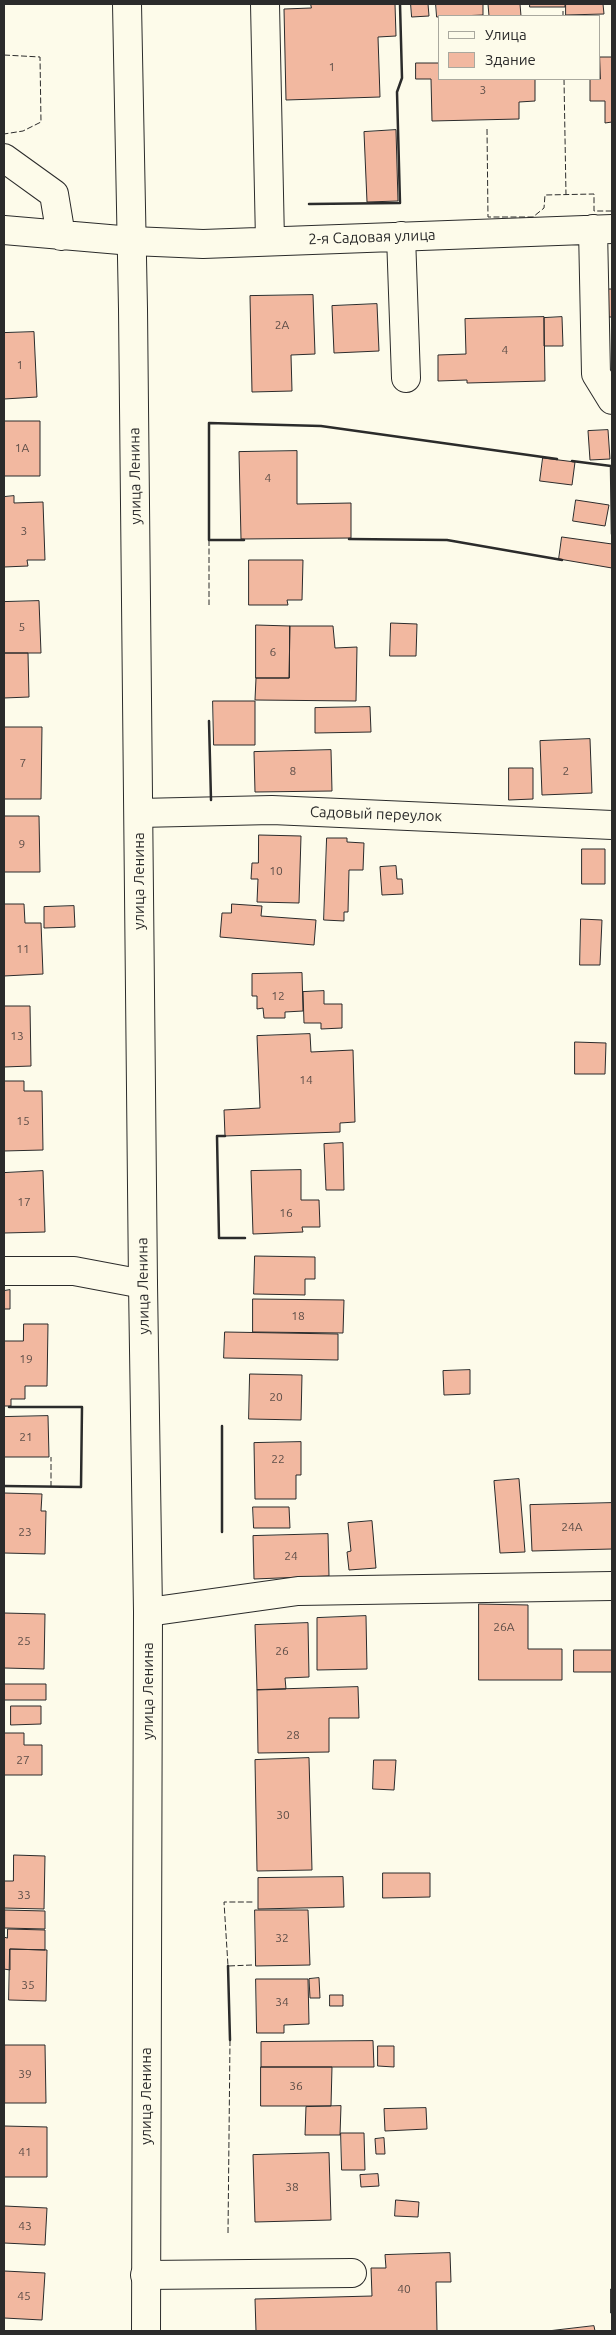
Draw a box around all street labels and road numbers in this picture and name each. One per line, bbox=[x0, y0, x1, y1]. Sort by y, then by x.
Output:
street label: 2-я Садовая улица bbox=[308, 226, 436, 248]
street label: улица Ленина bbox=[125, 427, 145, 525]
street label: Садовый переулок bbox=[310, 803, 442, 825]
street label: улица Ленина bbox=[130, 832, 148, 930]
street label: улица Ленина bbox=[133, 1237, 153, 1335]
street label: улица Ленина bbox=[139, 1642, 157, 1740]
street label: улица Ленина bbox=[137, 2047, 155, 2145]

